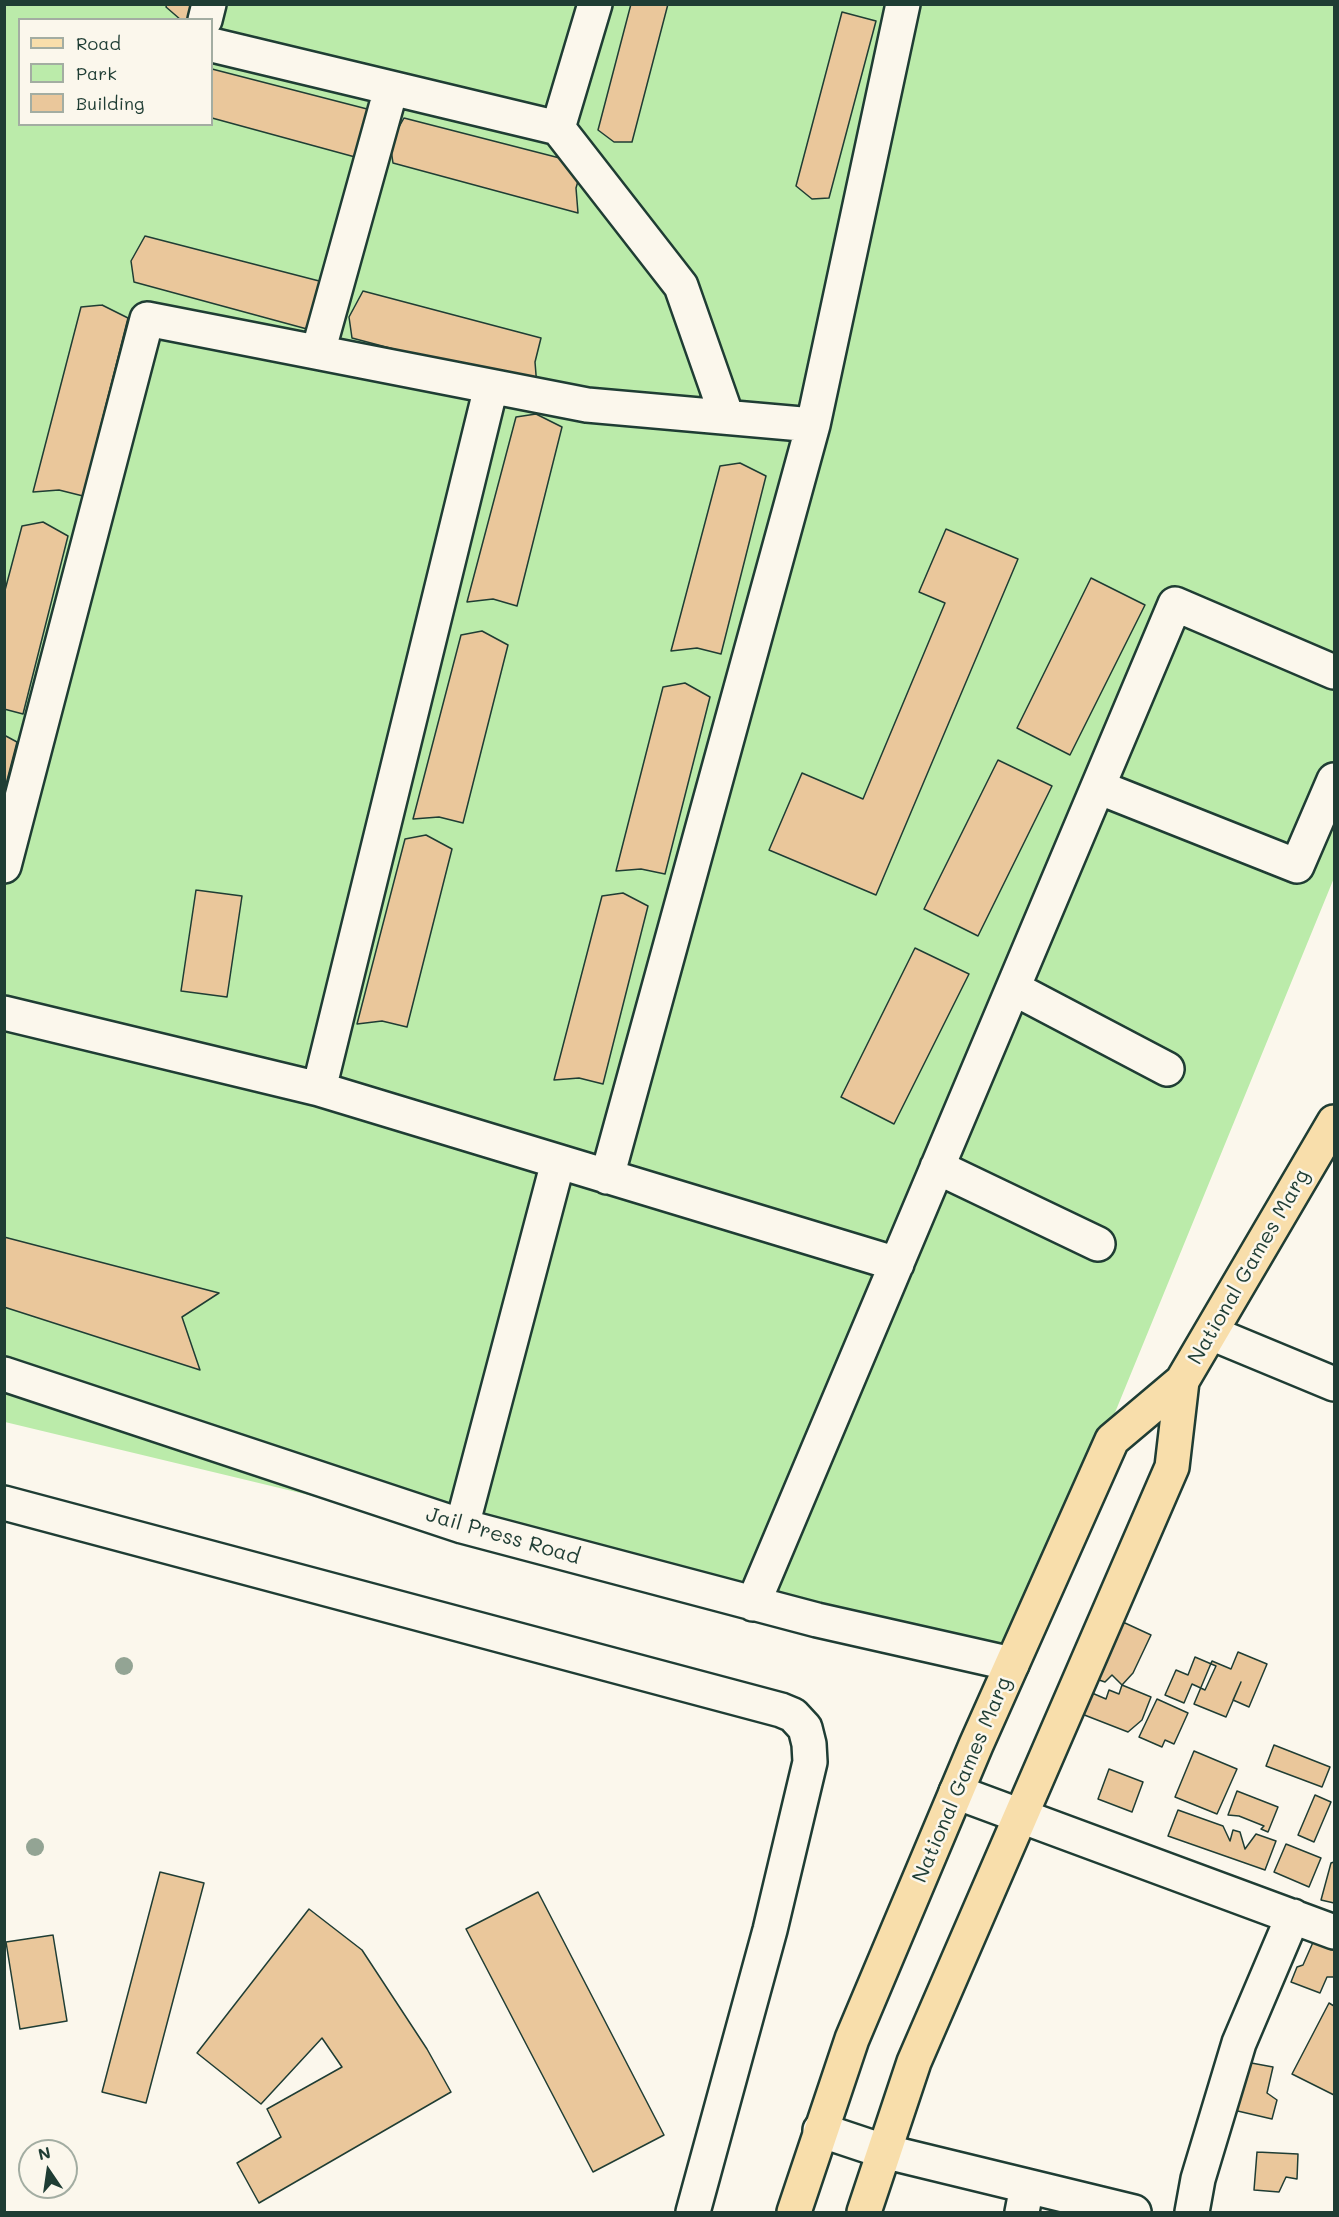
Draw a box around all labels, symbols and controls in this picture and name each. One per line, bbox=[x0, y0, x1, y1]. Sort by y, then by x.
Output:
legend bbox=[18, 18, 213, 126]
text: Road bbox=[76, 31, 121, 55]
text: Park bbox=[76, 61, 117, 85]
text: Building bbox=[76, 91, 144, 115]
street label: National Games Marg bbox=[1183, 1165, 1315, 1369]
street label: Jail Press Road bbox=[423, 1502, 583, 1570]
street label: National Games Marg bbox=[907, 1673, 1017, 1887]
north arrow bbox=[18, 2139, 78, 2199]
text: N bbox=[36, 2141, 53, 2165]

